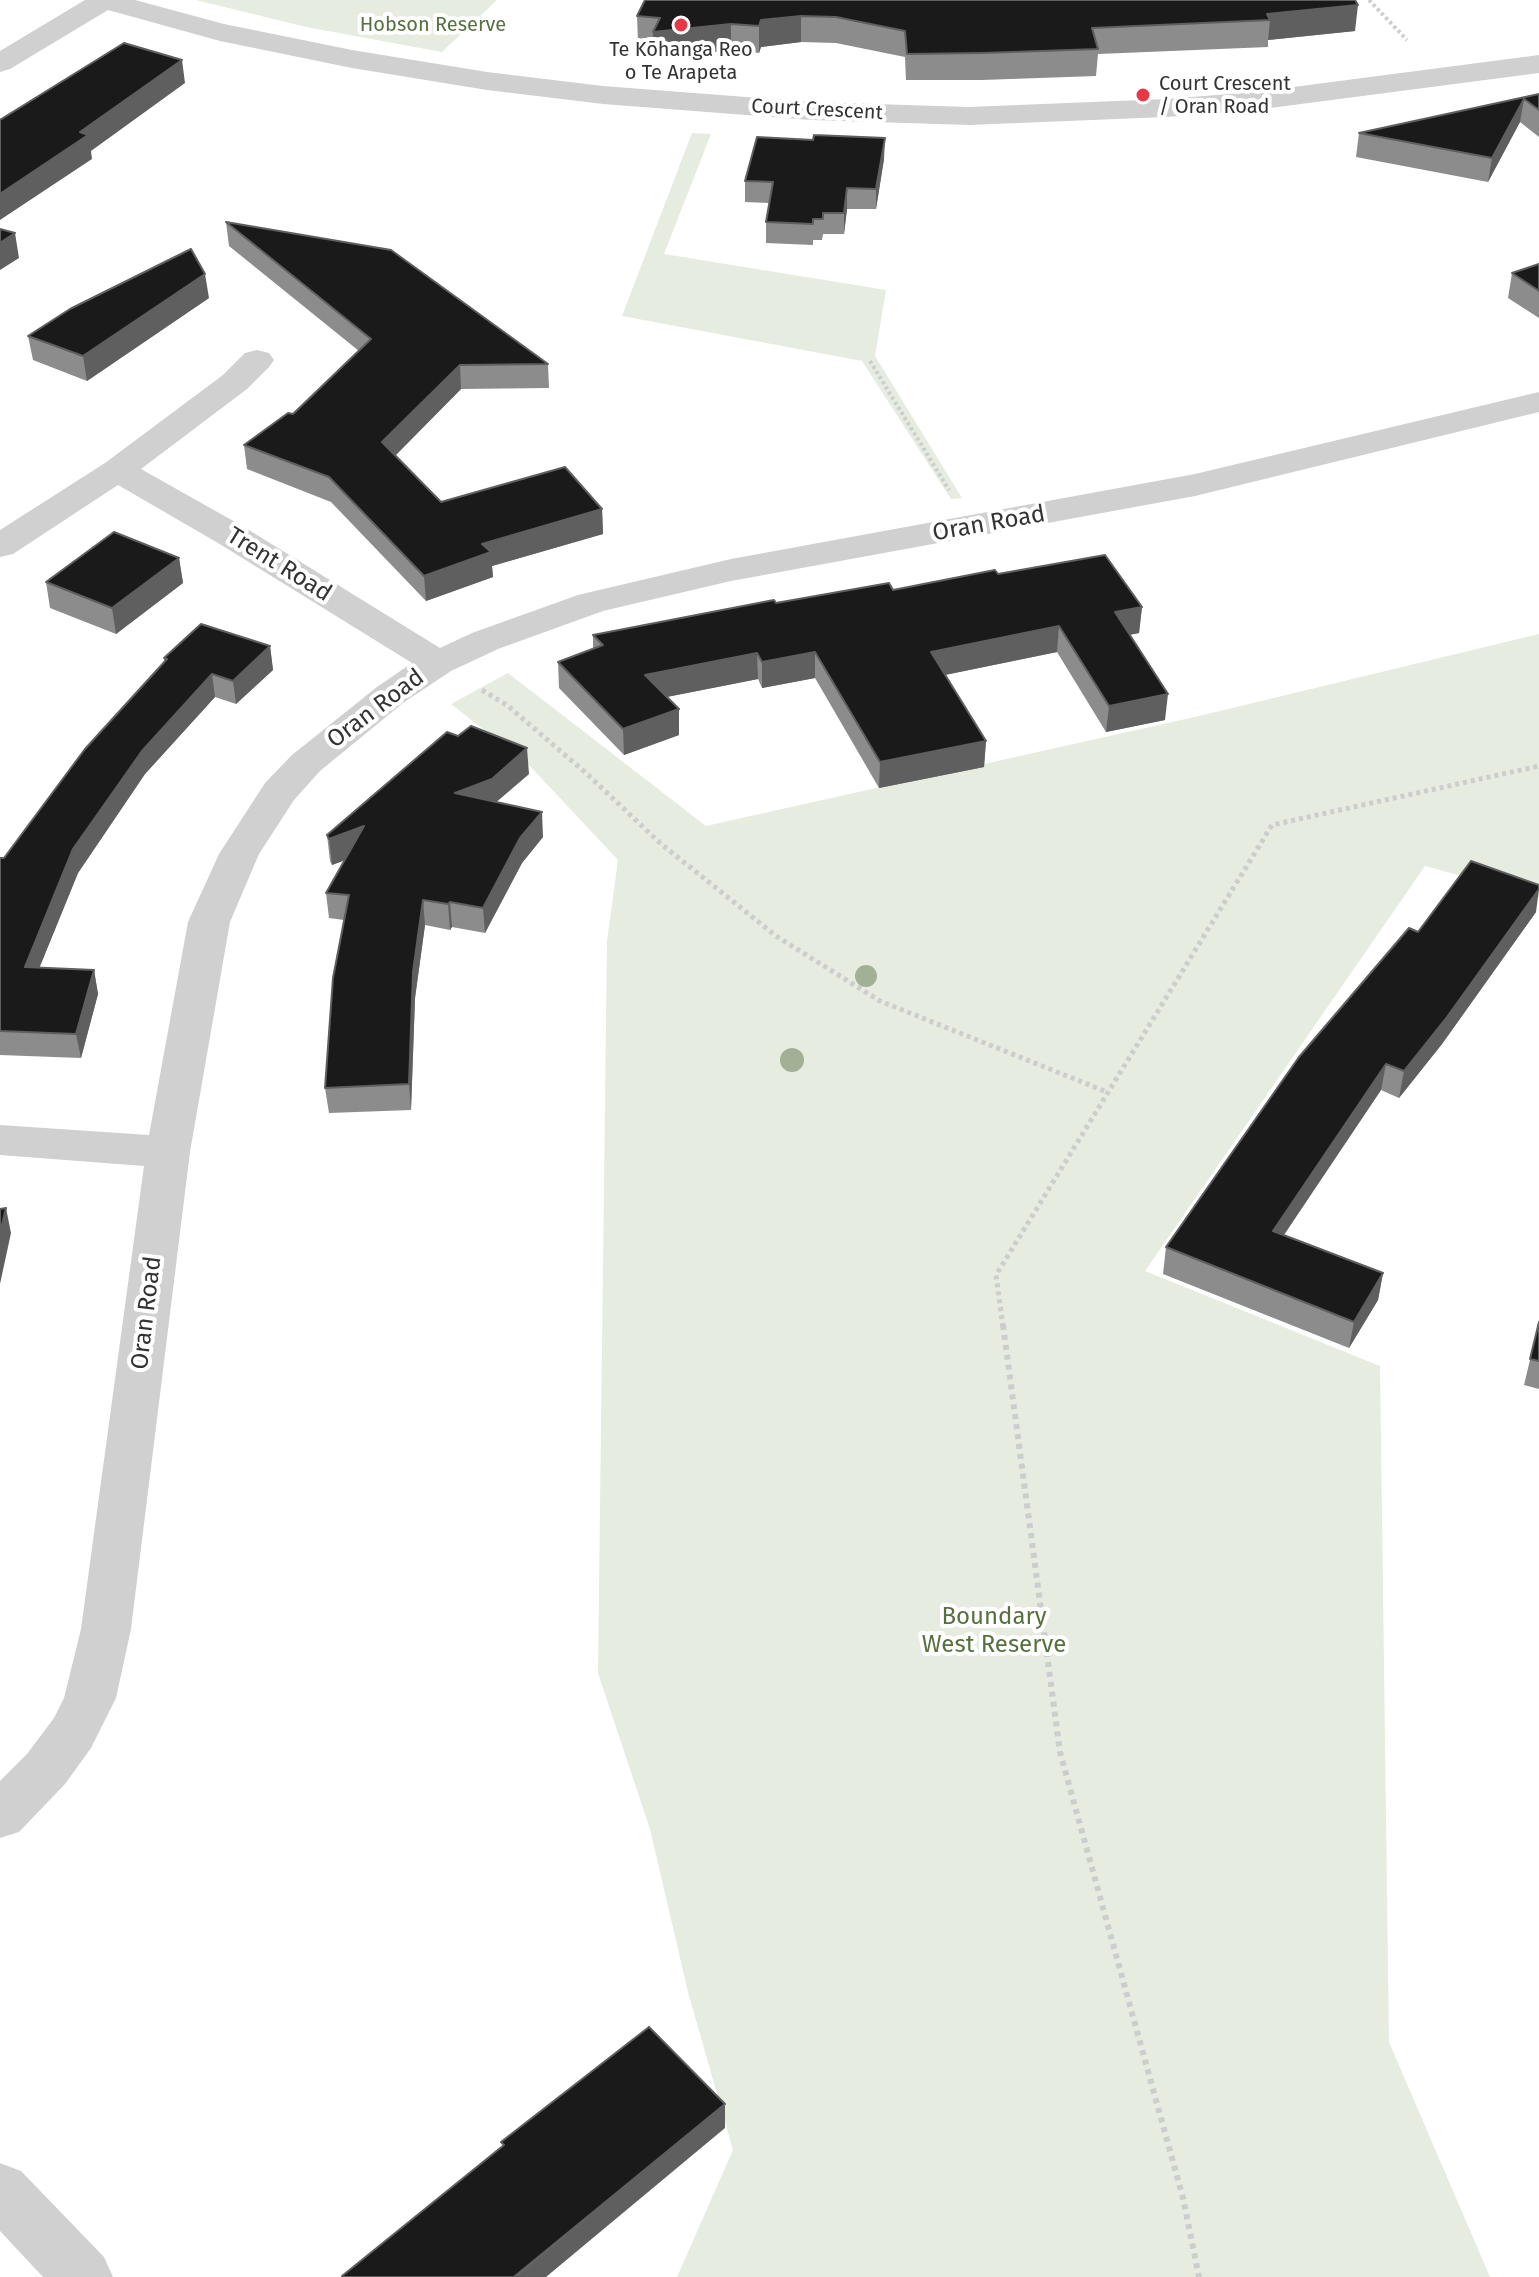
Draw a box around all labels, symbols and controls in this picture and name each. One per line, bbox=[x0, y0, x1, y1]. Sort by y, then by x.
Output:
park label: Hobson Reserve bbox=[360, 13, 506, 37]
marker: Te Kōhanga Reo o Te Arapeta bbox=[672, 16, 690, 34]
place label: Te Kōhanga Reo o Te Arapeta bbox=[609, 38, 753, 85]
place label: Court Crescent / Oran Road bbox=[1159, 72, 1291, 119]
marker: Court Crescent / Oran Road bbox=[1134, 86, 1152, 104]
street label: Court Crescent bbox=[751, 95, 883, 125]
street label: Oran Road bbox=[930, 500, 1048, 548]
street label: Trent Road bbox=[221, 522, 337, 608]
street label: Oran Road bbox=[322, 663, 430, 755]
street label: Oran Road bbox=[126, 1255, 168, 1371]
park label: Boundary West Reserve bbox=[922, 1603, 1066, 1659]

